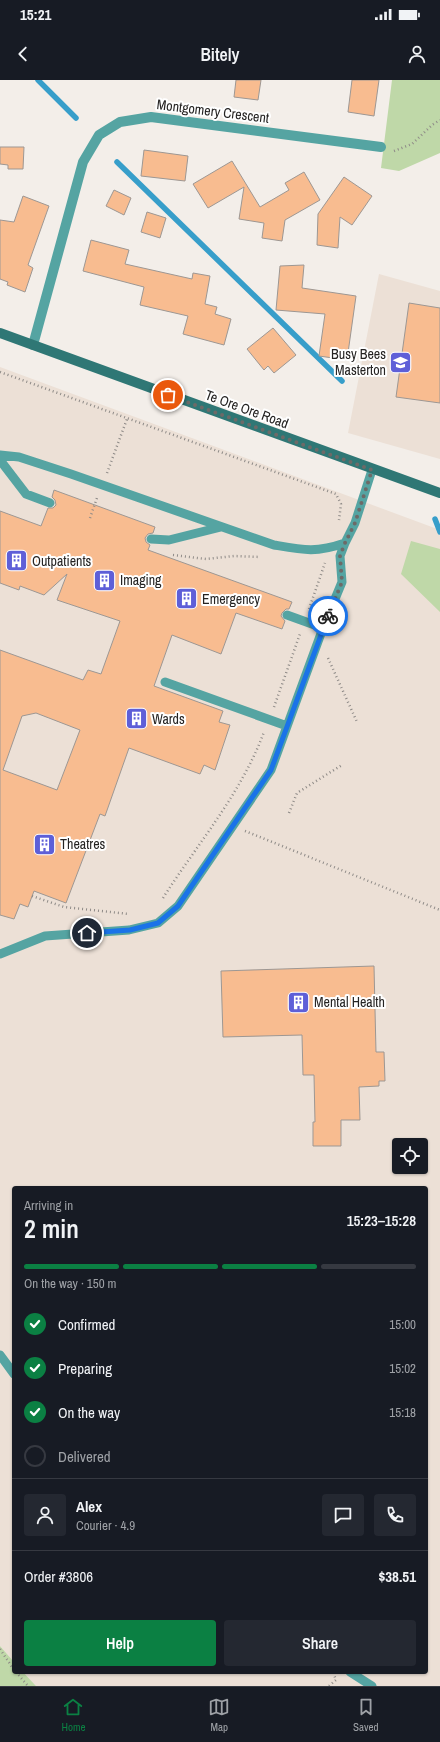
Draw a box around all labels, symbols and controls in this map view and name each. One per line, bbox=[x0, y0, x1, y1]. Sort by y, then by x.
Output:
text: 15:21 bbox=[20, 4, 51, 25]
text: Bitely bbox=[200, 42, 240, 67]
icon: back bbox=[12, 43, 34, 65]
icon: person bbox=[406, 43, 428, 65]
street label: Montgomery Crescent bbox=[156, 95, 270, 127]
place label: Busy Bees Masterton bbox=[331, 345, 386, 379]
school or university icon: Busy Bees Masterton bbox=[388, 349, 414, 375]
pin bbox=[151, 378, 185, 412]
icon: bag bbox=[157, 384, 179, 406]
street label: Te Ore Ore Road bbox=[203, 386, 291, 432]
building icon: Outpatients bbox=[3, 548, 29, 574]
place label: Outpatients bbox=[32, 552, 92, 570]
building icon: Imaging bbox=[92, 567, 118, 593]
place label: Imaging bbox=[120, 571, 162, 589]
building icon: Emergency bbox=[173, 586, 199, 612]
place label: Emergency bbox=[202, 590, 260, 608]
courier bbox=[308, 596, 348, 636]
icon: bike bbox=[317, 605, 339, 627]
building icon: Wards bbox=[123, 706, 149, 732]
place label: Wards bbox=[152, 710, 185, 728]
building icon: Theatres bbox=[31, 831, 57, 857]
place label: Theatres bbox=[60, 835, 106, 853]
pin bbox=[70, 916, 104, 950]
icon: home bbox=[76, 922, 98, 944]
building icon: Mental Health bbox=[285, 989, 311, 1015]
place label: Mental Health bbox=[314, 993, 385, 1011]
map controls bbox=[392, 1138, 428, 1174]
button: locate bbox=[392, 1138, 428, 1174]
text: Arriving in bbox=[24, 1197, 73, 1214]
text: 15:23–15:28 bbox=[347, 1210, 416, 1231]
text: 2 min bbox=[24, 1211, 79, 1246]
text: On the way · 150 m bbox=[24, 1275, 116, 1292]
icon: check bbox=[24, 1313, 46, 1335]
text: Confirmed bbox=[58, 1314, 115, 1335]
text: 15:00 bbox=[389, 1316, 416, 1333]
icon: check bbox=[24, 1357, 46, 1379]
text: Preparing bbox=[58, 1358, 112, 1379]
text: 15:02 bbox=[389, 1360, 416, 1377]
icon: check bbox=[24, 1401, 46, 1423]
text: On the way bbox=[58, 1402, 120, 1423]
text: 15:18 bbox=[389, 1404, 416, 1421]
text: Delivered bbox=[58, 1446, 111, 1467]
button: person bbox=[24, 1494, 66, 1536]
button: chat bbox=[322, 1494, 364, 1536]
button: phone bbox=[374, 1494, 416, 1536]
text: Alex bbox=[76, 1496, 102, 1517]
text: Courier · 4.9 bbox=[76, 1517, 135, 1534]
text: Order #3806 bbox=[24, 1566, 93, 1587]
text: $38.51 bbox=[378, 1566, 416, 1587]
button: Help bbox=[24, 1620, 216, 1666]
button: Share bbox=[224, 1620, 416, 1666]
tab: Home bbox=[61, 1696, 85, 1734]
tab: Map bbox=[208, 1696, 230, 1734]
tab: Saved bbox=[353, 1696, 379, 1734]

